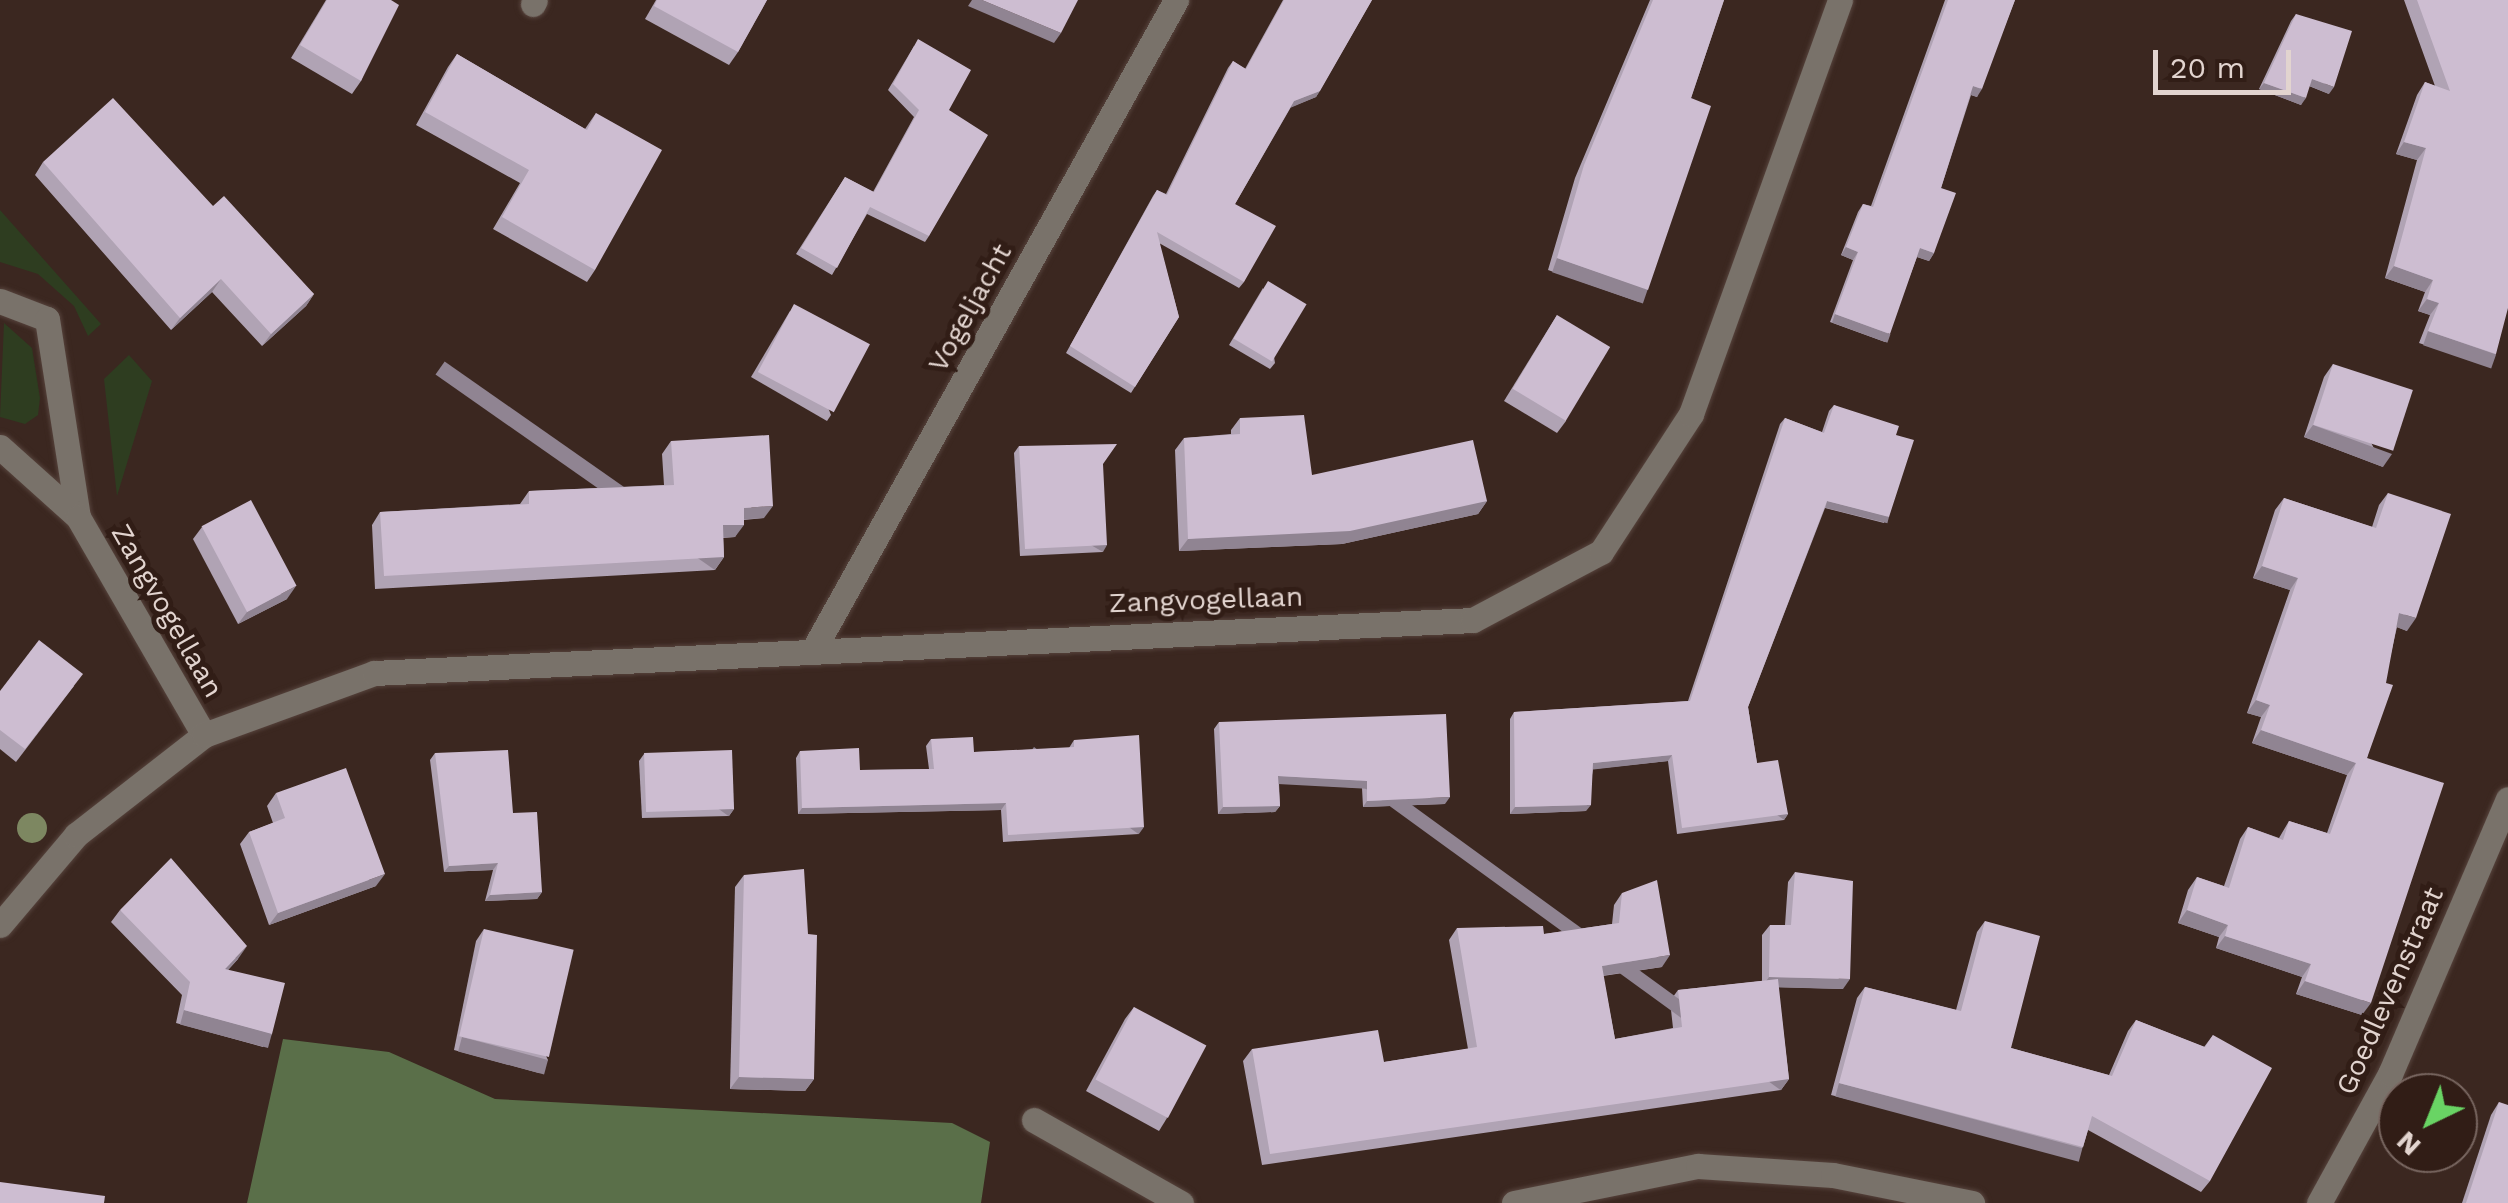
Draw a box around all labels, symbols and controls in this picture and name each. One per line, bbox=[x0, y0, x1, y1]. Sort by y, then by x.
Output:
scale bar bbox=[2158, 30, 2296, 92]
text: 20 m bbox=[2170, 50, 2245, 85]
street label: Vogeljacht bbox=[921, 238, 1019, 378]
street label: Zangvogellaan bbox=[104, 518, 230, 704]
street label: Zangvogellaan bbox=[1108, 580, 1304, 620]
street label: Goedlevenstraat bbox=[2329, 882, 2451, 1100]
north arrow bbox=[2378, 1073, 2478, 1173]
text: N bbox=[2390, 1125, 2427, 1163]

